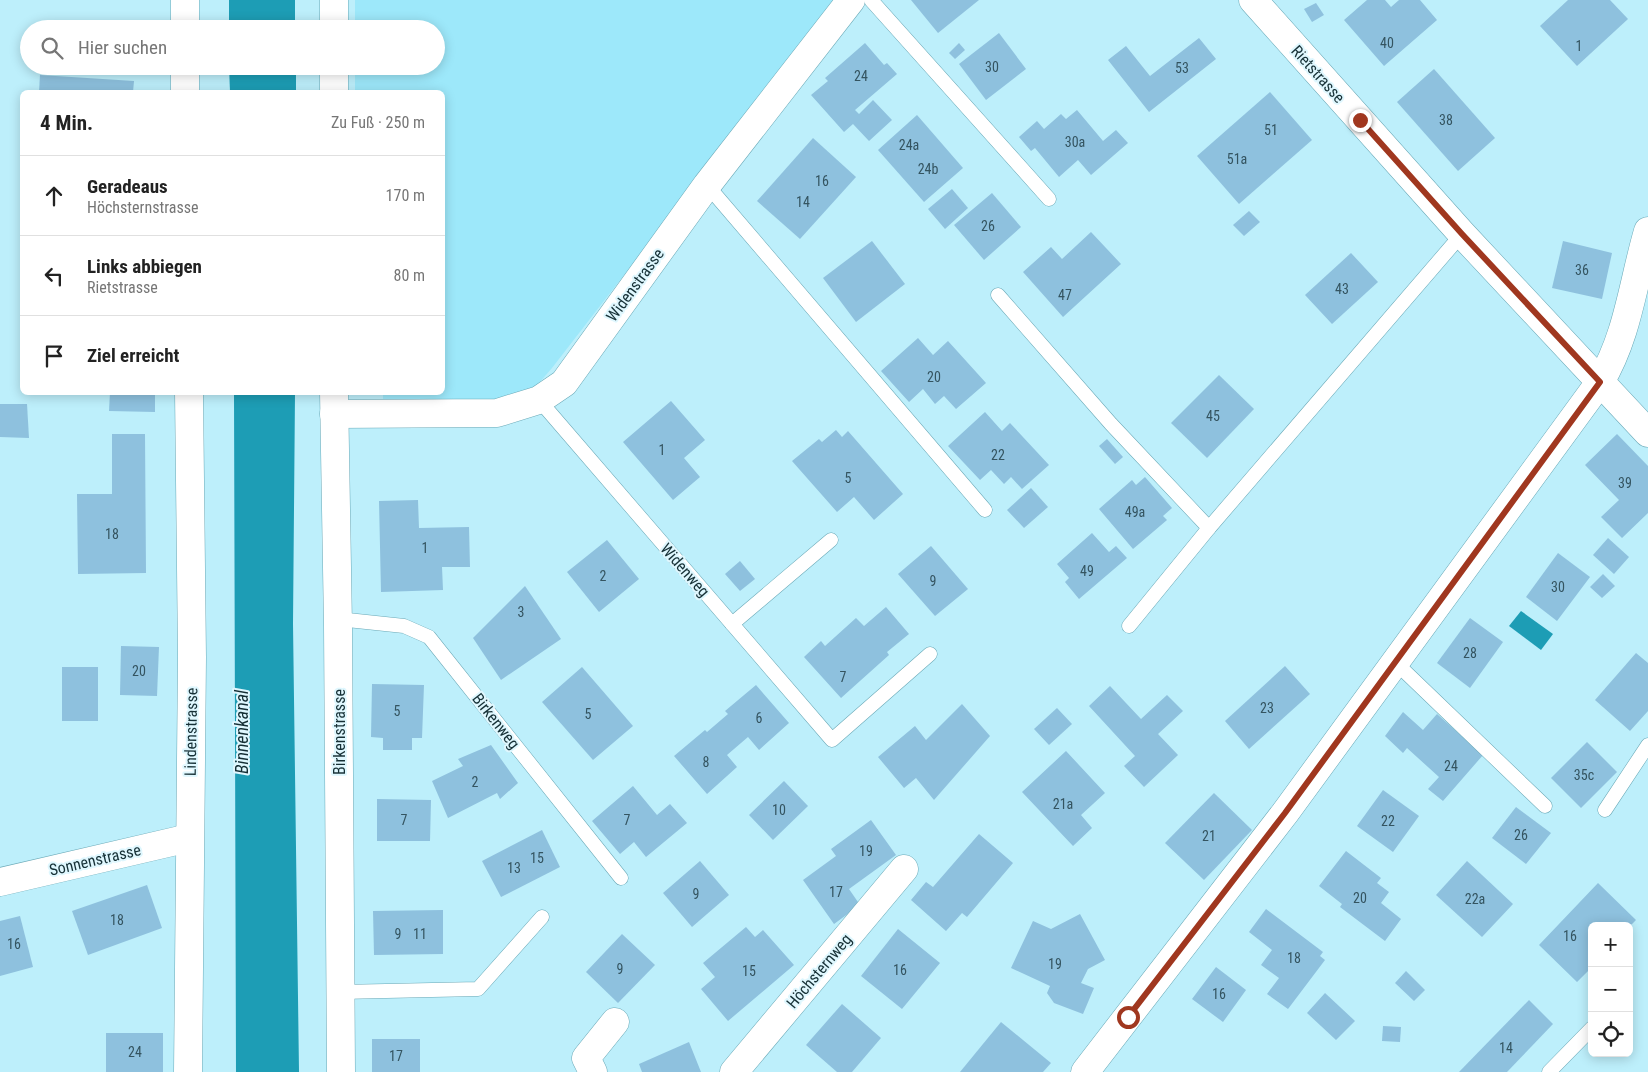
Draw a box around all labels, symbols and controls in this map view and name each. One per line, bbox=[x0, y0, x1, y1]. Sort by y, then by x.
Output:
search box bbox=[20, 20, 445, 75]
icon: search bbox=[38, 34, 66, 62]
house number: 40 bbox=[1380, 35, 1394, 51]
text: Hier suchen bbox=[78, 36, 167, 59]
house number: 1 bbox=[1576, 38, 1582, 54]
street label: Rietstrasse bbox=[1287, 41, 1349, 107]
house number: 30 bbox=[985, 59, 999, 75]
house number: 53 bbox=[1175, 60, 1189, 76]
house number: 24 bbox=[854, 68, 868, 84]
route end bbox=[1349, 109, 1372, 132]
text: 4 Min. bbox=[40, 111, 93, 135]
house number: 38 bbox=[1439, 112, 1453, 128]
text: Zu Fuß · 250 m bbox=[331, 113, 425, 132]
house number: 51 bbox=[1264, 122, 1278, 138]
house number: 30a bbox=[1065, 134, 1085, 150]
house number: 24a bbox=[899, 137, 919, 153]
house number: 51a bbox=[1227, 151, 1247, 167]
house number: 24b bbox=[918, 161, 938, 177]
house number: 16 bbox=[815, 173, 829, 189]
text: Geradeaus bbox=[87, 175, 168, 198]
icon: ahead bbox=[40, 182, 68, 210]
text: 170 m bbox=[386, 186, 425, 205]
house number: 14 bbox=[796, 194, 810, 210]
text: Höchsternstrasse bbox=[87, 198, 199, 217]
house number: 26 bbox=[981, 218, 995, 234]
street label: Widenstrasse bbox=[602, 245, 668, 325]
text: Links abbiegen bbox=[87, 255, 202, 278]
icon: left bbox=[40, 262, 68, 290]
house number: 36 bbox=[1575, 262, 1589, 278]
text: 80 m bbox=[393, 266, 425, 285]
text: Rietstrasse bbox=[87, 278, 158, 297]
house number: 43 bbox=[1335, 281, 1349, 297]
house number: 47 bbox=[1058, 287, 1072, 303]
icon: arrive bbox=[40, 342, 68, 370]
text: Ziel erreicht bbox=[87, 344, 179, 367]
house number: 20 bbox=[927, 369, 941, 385]
house number: 45 bbox=[1206, 408, 1220, 424]
house number: 1 bbox=[659, 442, 665, 458]
house number: 22 bbox=[991, 447, 1005, 463]
house number: 5 bbox=[845, 470, 852, 486]
house number: 39 bbox=[1618, 475, 1632, 491]
house number: 49a bbox=[1125, 504, 1145, 520]
house number: 18 bbox=[105, 526, 119, 542]
street label: Widenweg bbox=[657, 539, 713, 601]
house number: 1 bbox=[422, 540, 428, 556]
house number: 49 bbox=[1080, 563, 1094, 579]
house number: 2 bbox=[600, 568, 607, 584]
house number: 9 bbox=[930, 573, 936, 589]
house number: 30 bbox=[1551, 579, 1565, 595]
house number: 3 bbox=[518, 604, 524, 620]
house number: 28 bbox=[1463, 645, 1477, 661]
house number: 20 bbox=[132, 663, 146, 679]
house number: 7 bbox=[840, 669, 847, 685]
street label: Lindenstrasse bbox=[181, 688, 201, 776]
water label: Binnenkanal bbox=[231, 689, 252, 774]
street label: Birkenstrasse bbox=[330, 689, 349, 775]
street label: Birkenweg bbox=[468, 689, 524, 753]
house number: 23 bbox=[1260, 700, 1274, 716]
house number: 5 bbox=[394, 703, 401, 719]
house number: 5 bbox=[585, 706, 592, 722]
house number: 6 bbox=[756, 710, 763, 726]
house number: 8 bbox=[703, 754, 710, 770]
house number: 24 bbox=[1444, 758, 1458, 774]
house number: 35c bbox=[1574, 767, 1594, 783]
house number: 2 bbox=[472, 774, 479, 790]
house number: 21a bbox=[1053, 796, 1073, 812]
house number: 10 bbox=[772, 802, 786, 818]
house number: 7 bbox=[401, 812, 408, 828]
house number: 7 bbox=[624, 812, 631, 828]
house number: 22 bbox=[1381, 813, 1395, 829]
house number: 26 bbox=[1514, 827, 1528, 843]
house number: 21 bbox=[1202, 828, 1216, 844]
street label: Sonnenstrasse bbox=[47, 840, 143, 880]
house number: 19 bbox=[859, 843, 873, 859]
house number: 15 bbox=[530, 850, 544, 866]
house number: 13 bbox=[507, 860, 521, 876]
house number: 17 bbox=[829, 884, 843, 900]
house number: 9 bbox=[693, 886, 699, 902]
house number: 20 bbox=[1353, 890, 1367, 906]
house number: 22a bbox=[1465, 891, 1485, 907]
house number: 18 bbox=[110, 912, 124, 928]
map controls bbox=[1588, 922, 1633, 1057]
button: + bbox=[1588, 922, 1633, 967]
house number: 9 bbox=[395, 926, 401, 942]
house number: 11 bbox=[413, 926, 427, 942]
house number: 16 bbox=[1563, 928, 1577, 944]
street label: Höchsternweg bbox=[782, 930, 856, 1012]
house number: 16 bbox=[7, 936, 21, 952]
house number: 18 bbox=[1287, 950, 1301, 966]
house number: 19 bbox=[1048, 956, 1062, 972]
house number: 9 bbox=[617, 961, 623, 977]
house number: 16 bbox=[893, 962, 907, 978]
house number: 15 bbox=[742, 963, 756, 979]
button: − bbox=[1588, 967, 1633, 1012]
house number: 16 bbox=[1212, 986, 1226, 1002]
route start bbox=[1117, 1006, 1140, 1029]
button: locate bbox=[1588, 1012, 1633, 1057]
house number: 14 bbox=[1499, 1040, 1513, 1056]
house number: 24 bbox=[128, 1044, 142, 1060]
house number: 17 bbox=[389, 1048, 403, 1064]

